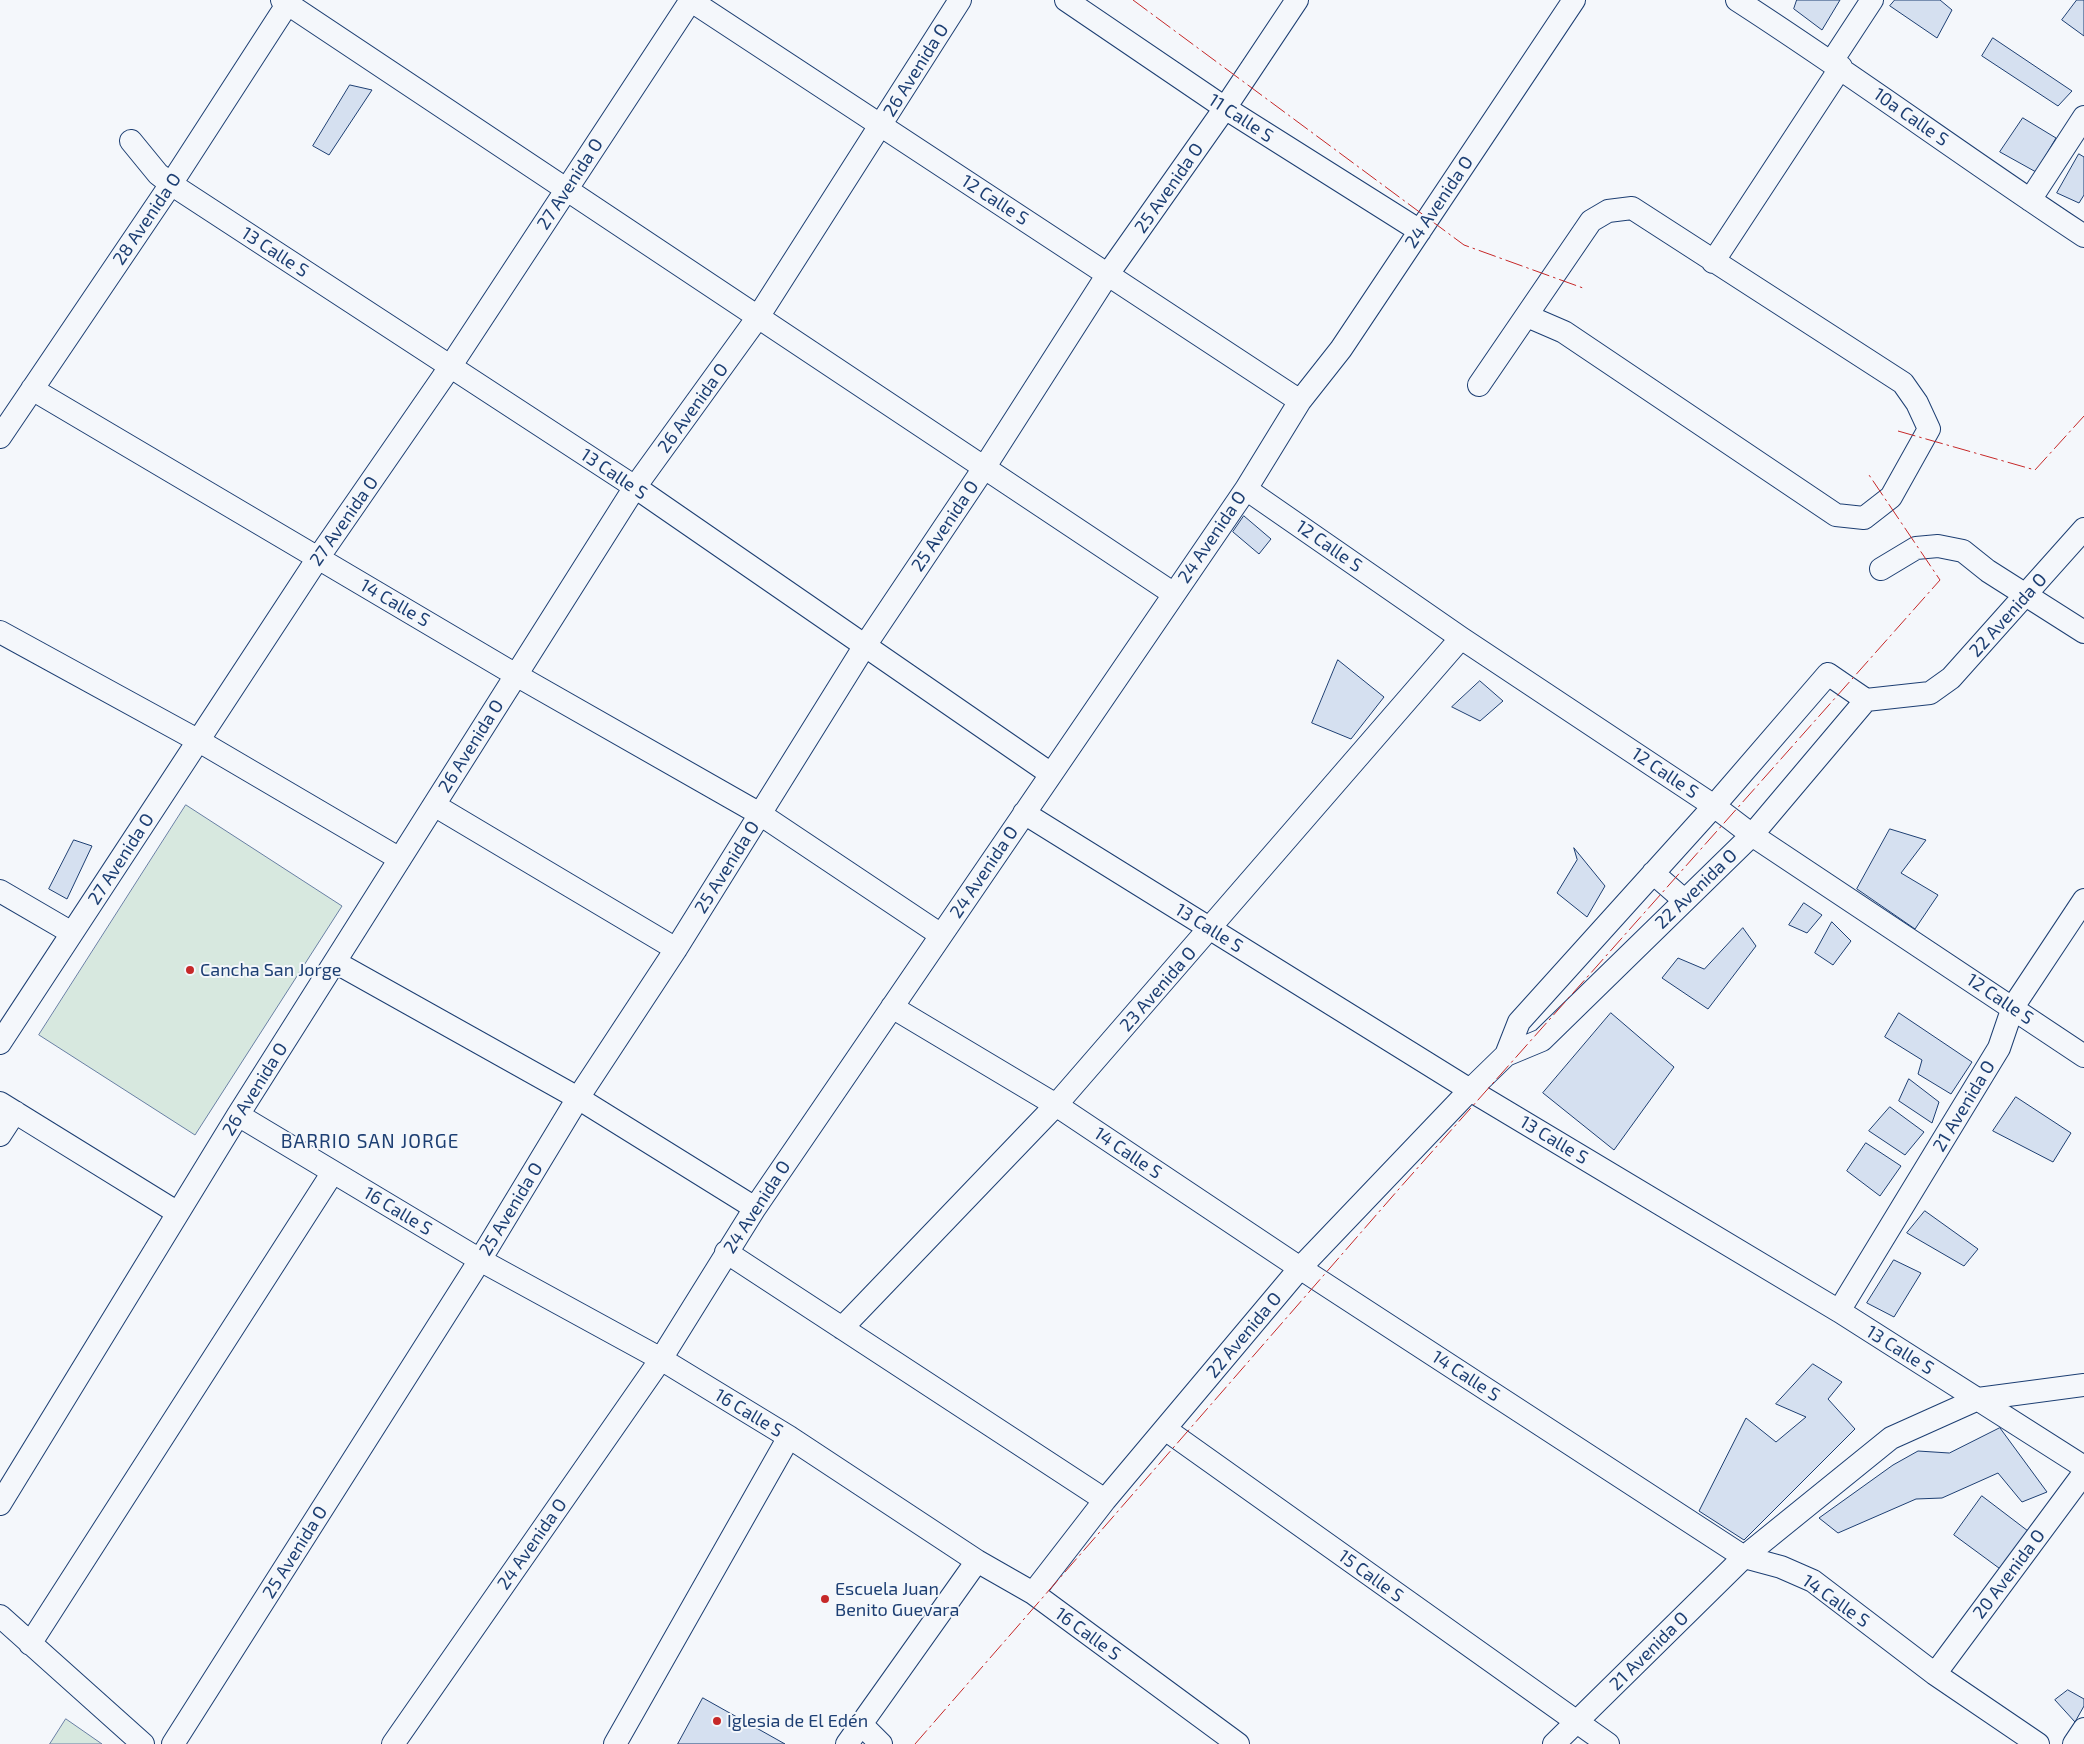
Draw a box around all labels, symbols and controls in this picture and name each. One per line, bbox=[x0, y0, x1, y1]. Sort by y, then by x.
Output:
street label: 26 Avenida O bbox=[879, 20, 953, 120]
street label: 10a Calle S bbox=[1869, 83, 1953, 151]
street label: 11 Calle S bbox=[1205, 89, 1277, 147]
street label: 27 Avenida O bbox=[533, 134, 607, 234]
street label: 25 Avenida O bbox=[1130, 139, 1208, 237]
street label: 24 Avenida O bbox=[1400, 152, 1478, 252]
street label: 28 Avenida O bbox=[108, 169, 186, 269]
street label: 12 Calle S bbox=[957, 170, 1033, 230]
street label: 13 Calle S bbox=[237, 222, 313, 282]
street label: 26 Avenida O bbox=[653, 359, 733, 457]
street label: 13 Calle S bbox=[577, 444, 651, 504]
street label: 27 Avenida O bbox=[305, 472, 383, 570]
street label: 25 Avenida O bbox=[907, 476, 983, 576]
street label: 24 Avenida O bbox=[1173, 487, 1251, 587]
street label: 12 Calle S bbox=[1292, 515, 1366, 577]
street label: 22 Avenida O bbox=[1965, 569, 2051, 661]
street label: 14 Calle S bbox=[356, 574, 434, 632]
street label: 26 Avenida O bbox=[434, 696, 508, 796]
street label: 12 Calle S bbox=[1627, 743, 1703, 803]
street label: 27 Avenida O bbox=[84, 809, 158, 909]
street label: 25 Avenida O bbox=[690, 817, 764, 917]
street label: 24 Avenida O bbox=[945, 822, 1023, 922]
street label: 22 Avenida O bbox=[1651, 845, 1741, 933]
street label: 13 Calle S bbox=[1171, 899, 1247, 957]
street label: 23 Avenida O bbox=[1115, 942, 1201, 1036]
place label: Cancha San Jorge bbox=[200, 959, 341, 981]
marker: Cancha San Jorge bbox=[184, 964, 196, 976]
street label: 12 Calle S bbox=[1962, 969, 2038, 1029]
street label: 26 Avenida O bbox=[218, 1039, 292, 1139]
street label: 21 Avenida O bbox=[1928, 1057, 2000, 1155]
street label: 13 Calle S bbox=[1516, 1111, 1592, 1169]
street label: 14 Calle S bbox=[1090, 1123, 1166, 1183]
district label: BARRIO SAN JORGE bbox=[279, 1131, 461, 1153]
street label: 24 Avenida O bbox=[719, 1157, 795, 1257]
street label: 25 Avenida O bbox=[475, 1158, 547, 1260]
street label: 16 Calle S bbox=[360, 1182, 436, 1240]
street label: 22 Avenida O bbox=[1202, 1288, 1286, 1382]
street label: 13 Calle S bbox=[1862, 1321, 1938, 1379]
street label: 14 Calle S bbox=[1428, 1346, 1504, 1406]
street label: 16 Calle S bbox=[711, 1384, 787, 1442]
street label: 24 Avenida O bbox=[493, 1494, 571, 1594]
street label: 25 Avenida O bbox=[258, 1502, 332, 1602]
street label: 20 Avenida O bbox=[1968, 1525, 2050, 1623]
street label: 15 Calle S bbox=[1334, 1545, 1408, 1607]
street label: 14 Calle S bbox=[1798, 1570, 1874, 1632]
place label: Escuela Juan Benito Guevara bbox=[835, 1578, 959, 1620]
marker: Escuela Juan Benito Guevara bbox=[819, 1593, 831, 1605]
street label: 16 Calle S bbox=[1051, 1603, 1125, 1665]
street label: 21 Avenida O bbox=[1605, 1607, 1693, 1695]
place label: Iglesia de El Edén bbox=[727, 1710, 868, 1732]
marker: Iglesia de El Edén bbox=[711, 1715, 723, 1727]

